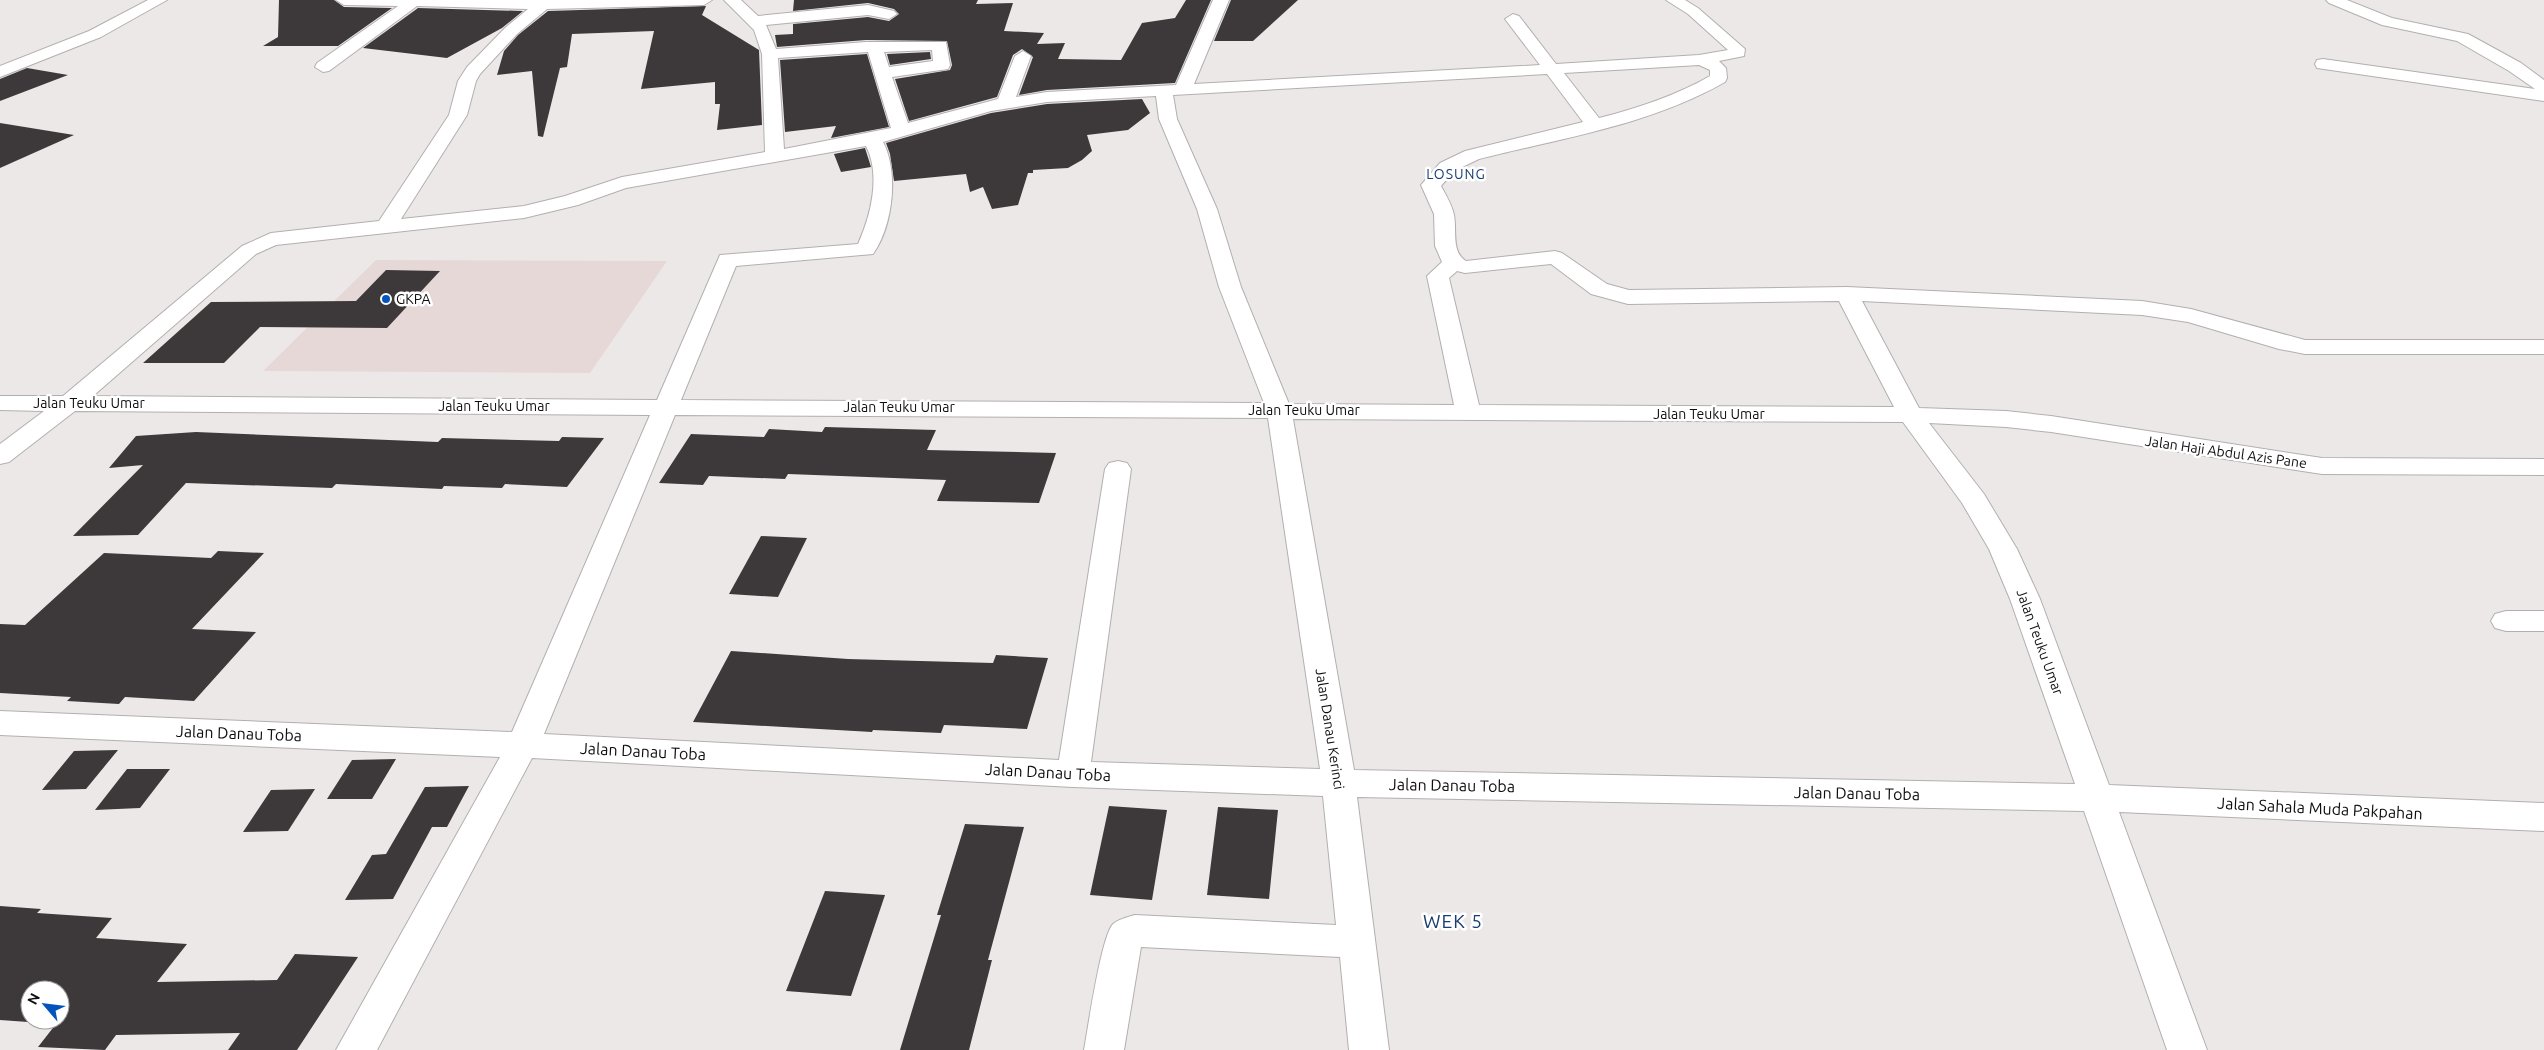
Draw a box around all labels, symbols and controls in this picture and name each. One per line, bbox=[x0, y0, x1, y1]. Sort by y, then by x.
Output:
district label: LOSUNG bbox=[1426, 166, 1486, 182]
place label: GKPA bbox=[396, 291, 431, 307]
marker: GKPA bbox=[380, 293, 392, 305]
street label: Jalan Teuku Umar bbox=[33, 395, 145, 411]
street label: Jalan Teuku Umar bbox=[438, 398, 550, 414]
street label: Jalan Teuku Umar bbox=[843, 399, 955, 415]
street label: Jalan Teuku Umar bbox=[1248, 402, 1360, 418]
street label: Jalan Teuku Umar bbox=[1653, 406, 1765, 422]
street label: Jalan Haji Abdul Azis Pane bbox=[2144, 433, 2308, 471]
street label: Jalan Teuku Umar bbox=[2013, 587, 2067, 698]
street label: Jalan Danau Kerinci bbox=[1313, 667, 1347, 791]
street label: Jalan Danau Toba bbox=[176, 722, 302, 744]
street label: Jalan Danau Toba bbox=[580, 739, 706, 763]
street label: Jalan Danau Toba bbox=[985, 760, 1111, 784]
street label: Jalan Danau Toba bbox=[1389, 775, 1515, 795]
street label: Jalan Danau Toba bbox=[1794, 783, 1920, 803]
street label: Jalan Sahala Muda Pakpahan bbox=[2217, 794, 2423, 822]
district label: WEK 5 bbox=[1423, 910, 1483, 932]
north arrow bbox=[20, 980, 70, 1030]
text: N bbox=[24, 991, 43, 1007]

